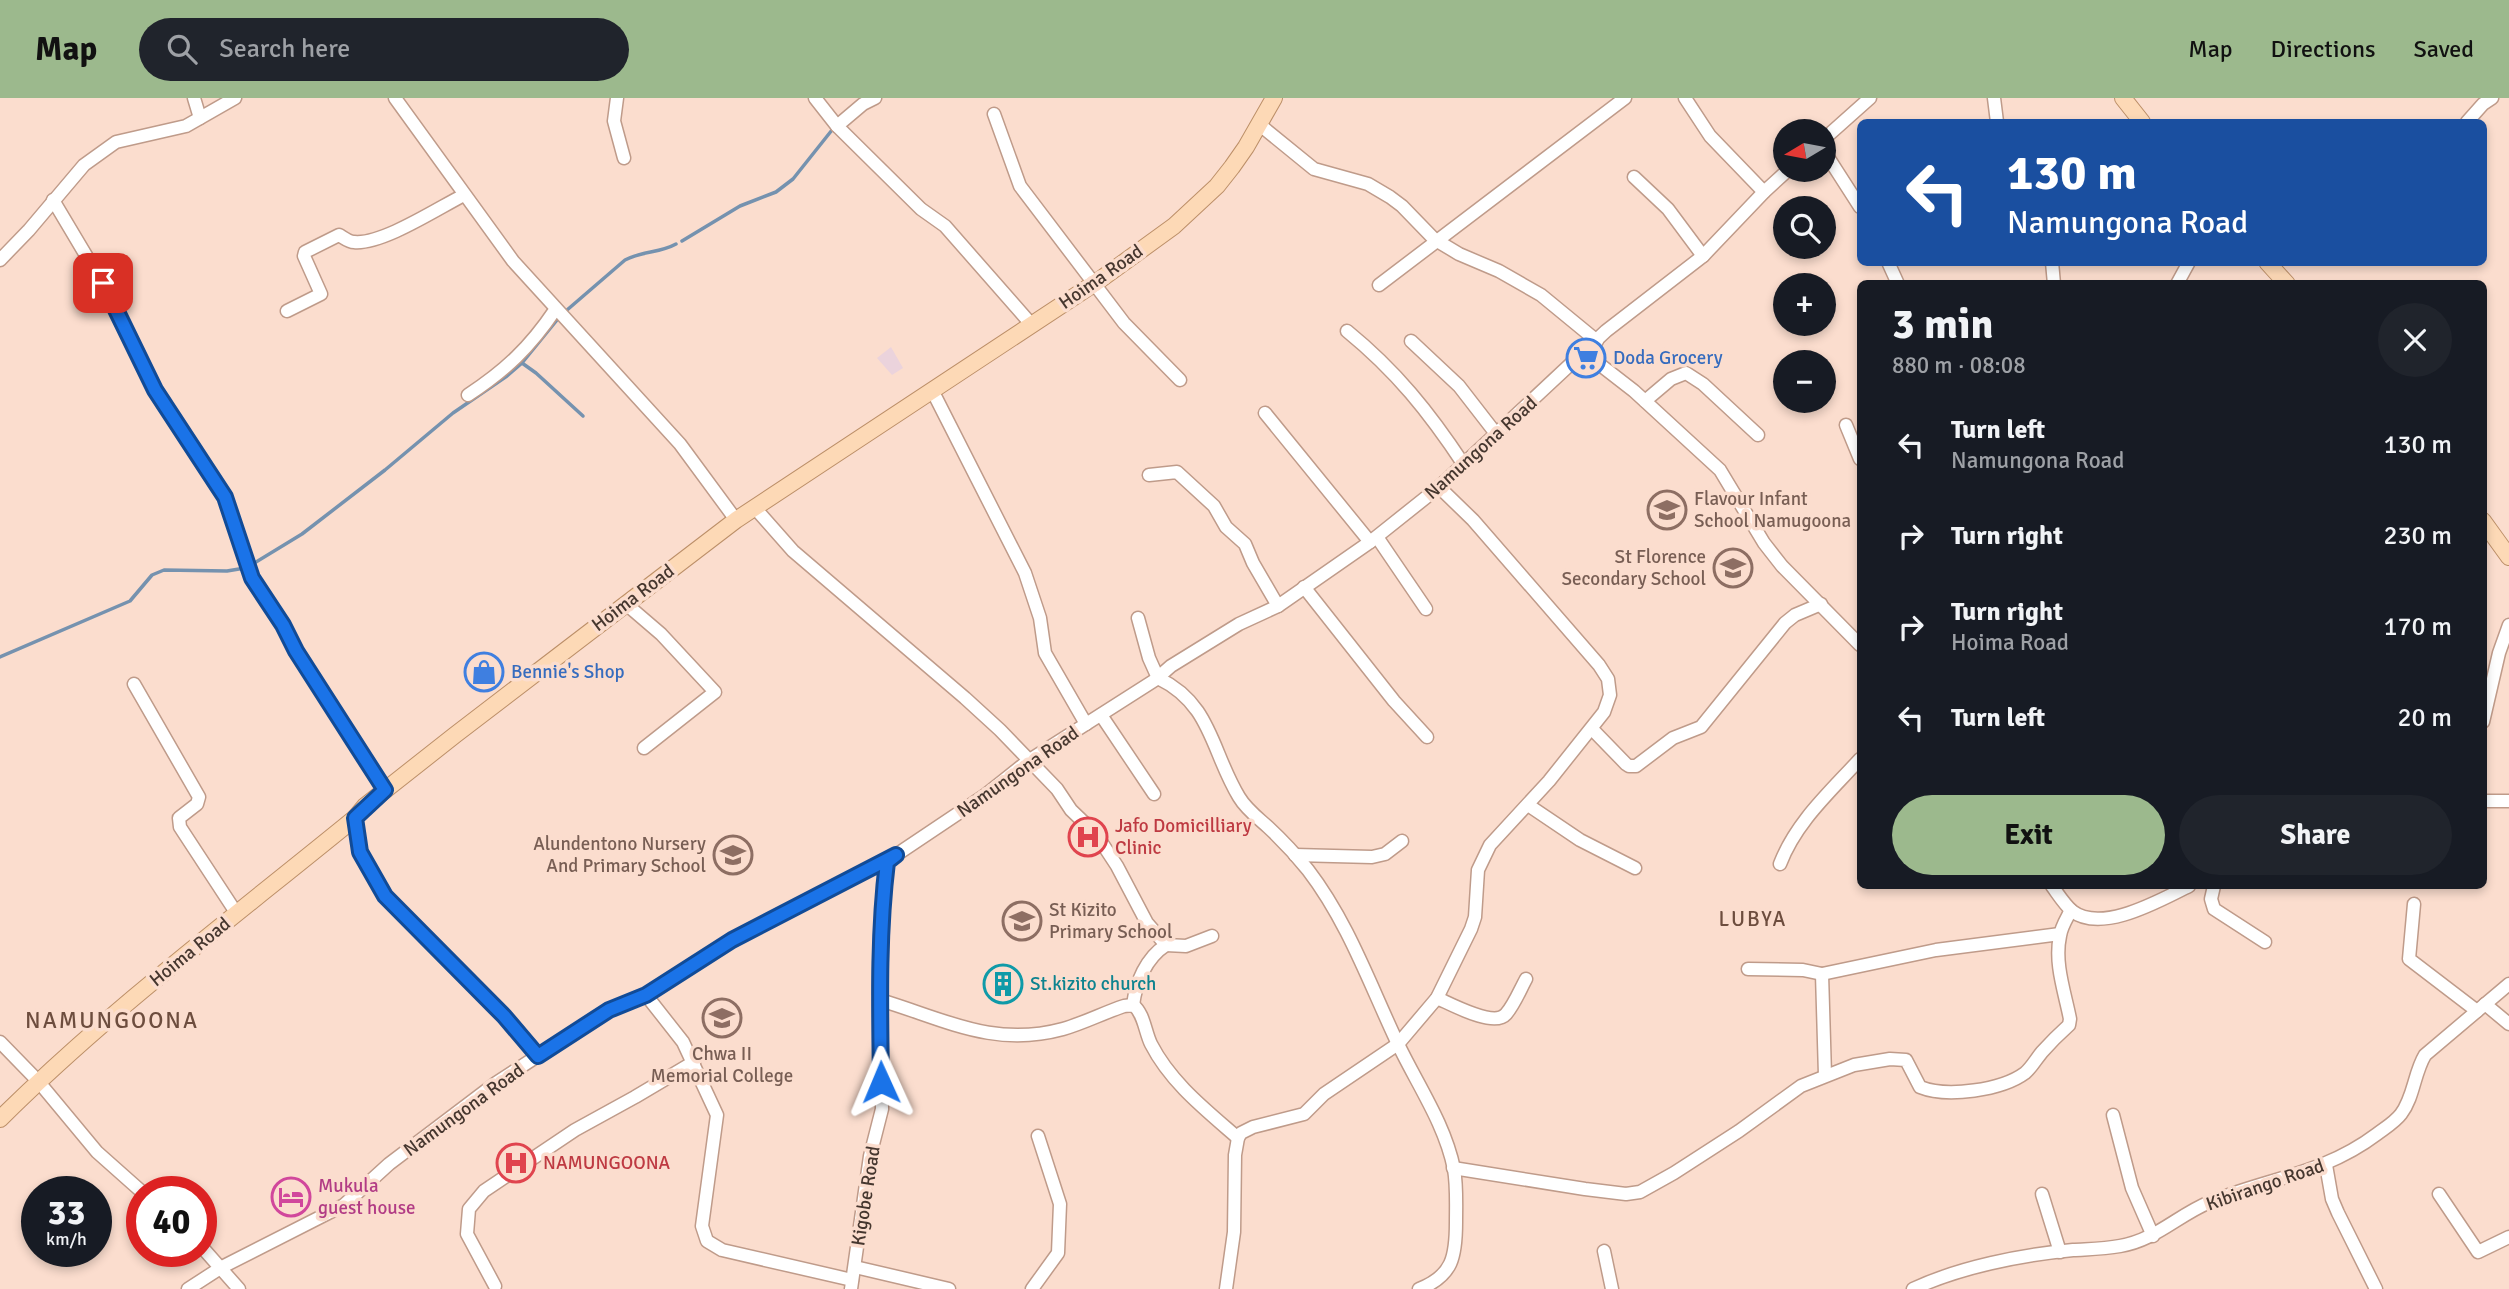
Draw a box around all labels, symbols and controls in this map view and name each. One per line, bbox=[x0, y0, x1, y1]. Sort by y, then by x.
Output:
search box bbox=[139, 18, 629, 81]
text: Map bbox=[35, 29, 97, 70]
icon: search bbox=[163, 30, 201, 68]
text: Search here bbox=[219, 33, 350, 65]
text: Map bbox=[2188, 34, 2233, 64]
text: Directions bbox=[2271, 34, 2376, 64]
text: Saved bbox=[2414, 34, 2474, 64]
north arrow bbox=[1773, 119, 1836, 182]
map controls bbox=[1773, 119, 1836, 413]
text: 130 m bbox=[2007, 143, 2137, 203]
icon: left bbox=[1892, 147, 1983, 238]
button: search bbox=[1773, 196, 1836, 259]
text: Namungona Road bbox=[2007, 203, 2248, 242]
street label: Hoima Road bbox=[1054, 239, 1148, 315]
pin bbox=[73, 253, 133, 313]
icon: arrive bbox=[84, 264, 122, 302]
button: + bbox=[1773, 273, 1836, 336]
text: 3 min bbox=[1892, 299, 1993, 350]
button: close bbox=[2378, 303, 2452, 377]
supermarket icon: Doda Grocery bbox=[1565, 337, 1607, 379]
place label: Doda Grocery bbox=[1613, 346, 1723, 370]
button: − bbox=[1773, 350, 1836, 413]
text: 880 m · 08:08 bbox=[1892, 351, 2026, 380]
street label: Namungona Road bbox=[1420, 391, 1542, 505]
text: Turn left bbox=[1951, 414, 2045, 446]
icon: left bbox=[1892, 426, 1930, 464]
text: 130 m bbox=[2383, 429, 2452, 461]
text: Namungona Road bbox=[1951, 446, 2124, 475]
place label: Flavour Infant School Namugoona bbox=[1694, 487, 1851, 533]
school or university icon: Flavour Infant School Namugoona bbox=[1646, 489, 1688, 531]
icon: right bbox=[1892, 517, 1930, 555]
text: Turn right bbox=[1951, 520, 2063, 552]
text: 230 m bbox=[2383, 520, 2452, 552]
place label: St Florence Secondary School bbox=[1561, 545, 1706, 591]
school or university icon: St Florence Secondary School bbox=[1712, 547, 1754, 589]
street label: Hoima Road bbox=[587, 559, 679, 637]
text: Turn right bbox=[1951, 596, 2063, 628]
icon: right bbox=[1892, 608, 1930, 646]
text: 170 m bbox=[2383, 611, 2452, 643]
text: Hoima Road bbox=[1951, 628, 2069, 657]
shop icon: Bennie's Shop bbox=[463, 651, 505, 693]
place label: Bennie's Shop bbox=[511, 660, 625, 684]
icon: left bbox=[1892, 699, 1930, 737]
text: Turn left bbox=[1951, 702, 2045, 734]
text: 20 m bbox=[2397, 702, 2452, 734]
street label: Namungona Road bbox=[952, 721, 1084, 823]
button: Exit bbox=[1892, 795, 2165, 875]
button: Share bbox=[2179, 795, 2452, 875]
place label: Jafo Domicilliary Clinic bbox=[1115, 814, 1252, 860]
hospital icon: Jafo Domicilliary Clinic bbox=[1067, 816, 1109, 858]
place label: Alundentono Nursery And Primary School bbox=[533, 832, 706, 878]
school or university icon: Alundentono Nursery And Primary School bbox=[712, 834, 754, 876]
place label: St Kizito Primary School bbox=[1049, 898, 1172, 944]
school or university icon: St Kizito Primary School bbox=[1001, 900, 1043, 942]
district label: LUBYA bbox=[1719, 906, 1787, 932]
street label: Hoima Road bbox=[145, 912, 235, 992]
building icon: St.kizito church bbox=[982, 963, 1024, 1005]
place label: St.kizito church bbox=[1030, 972, 1156, 996]
school or university icon: Chwa II Memorial College bbox=[701, 997, 743, 1039]
district label: NAMUNGOONA bbox=[25, 1006, 199, 1035]
place label: Chwa II Memorial College bbox=[651, 1042, 793, 1088]
position arrow bbox=[844, 1045, 918, 1119]
street label: Namungona Road bbox=[399, 1058, 529, 1162]
hospital icon: NAMUNGOONA bbox=[495, 1142, 537, 1184]
street label: Kigobe Road bbox=[846, 1144, 886, 1248]
place label: NAMUNGOONA bbox=[543, 1151, 671, 1175]
street label: Kibirango Road bbox=[2203, 1154, 2327, 1216]
place label: Mukula guest house bbox=[318, 1174, 415, 1220]
speed limit sign: 40 bbox=[126, 1176, 217, 1267]
hotel icon: Mukula guest house bbox=[270, 1176, 312, 1218]
text: 33 bbox=[48, 1191, 85, 1234]
text: km/h bbox=[46, 1228, 87, 1250]

